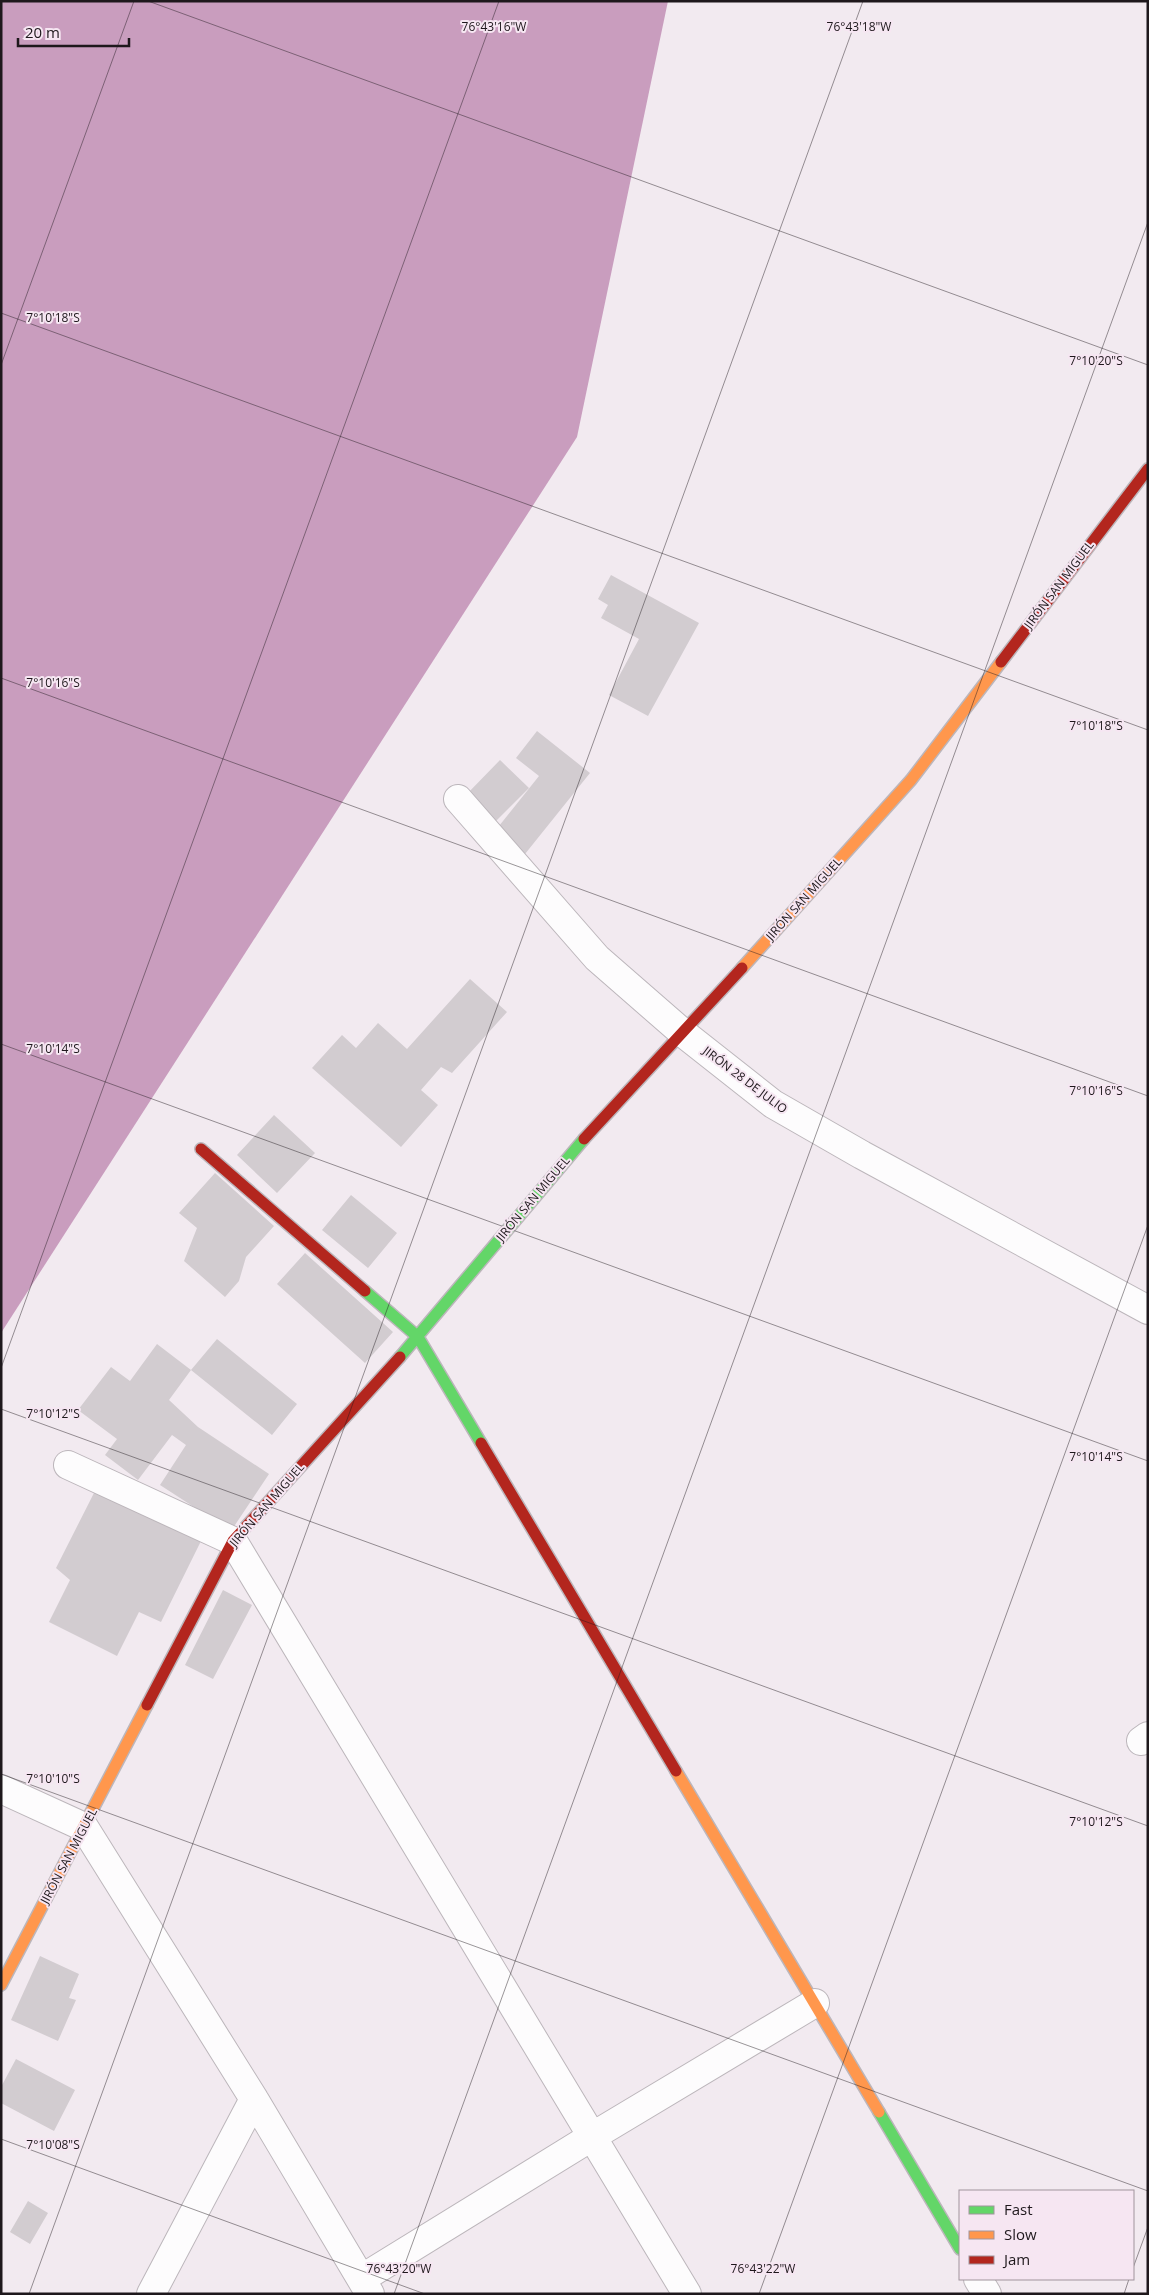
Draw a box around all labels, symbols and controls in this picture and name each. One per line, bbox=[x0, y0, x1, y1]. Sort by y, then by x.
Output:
scale bar bbox=[18, 15, 129, 47]
text: 76°43'16"W bbox=[462, 18, 526, 35]
text: 76°43'18"W bbox=[827, 18, 891, 35]
text: 20 m bbox=[25, 22, 60, 42]
text: 7°10'18"S bbox=[26, 309, 80, 326]
text: 7°10'20"S bbox=[1069, 352, 1123, 369]
street label: JIRÓN SAN MIGUEL bbox=[1019, 537, 1097, 633]
text: 7°10'16"S bbox=[26, 674, 80, 691]
text: 7°10'18"S bbox=[1069, 717, 1123, 734]
street label: JIRÓN SAN MIGUEL bbox=[761, 853, 846, 945]
text: 7°10'14"S bbox=[26, 1040, 80, 1057]
street label: JIRÓN 28 DE JULIO bbox=[699, 1042, 791, 1117]
text: 7°10'16"S bbox=[1069, 1082, 1123, 1099]
street label: JIRÓN SAN MIGUEL bbox=[491, 1152, 573, 1246]
text: 7°10'12"S bbox=[26, 1405, 80, 1422]
text: 7°10'14"S bbox=[1069, 1448, 1123, 1465]
street label: JIRÓN SAN MIGUEL bbox=[225, 1459, 308, 1551]
text: 7°10'10"S bbox=[26, 1770, 80, 1787]
street label: JIRÓN SAN MIGUEL bbox=[36, 1805, 101, 1908]
text: 7°10'12"S bbox=[1069, 1813, 1123, 1830]
text: 7°10'08"S bbox=[26, 2136, 80, 2153]
legend bbox=[959, 2190, 1134, 2280]
text: Fast bbox=[1004, 2199, 1033, 2219]
text: Slow bbox=[1004, 2224, 1037, 2244]
text: Jam bbox=[1002, 2249, 1030, 2269]
text: 76°43'20"W bbox=[367, 2260, 431, 2277]
text: 76°43'22"W bbox=[731, 2260, 795, 2277]

